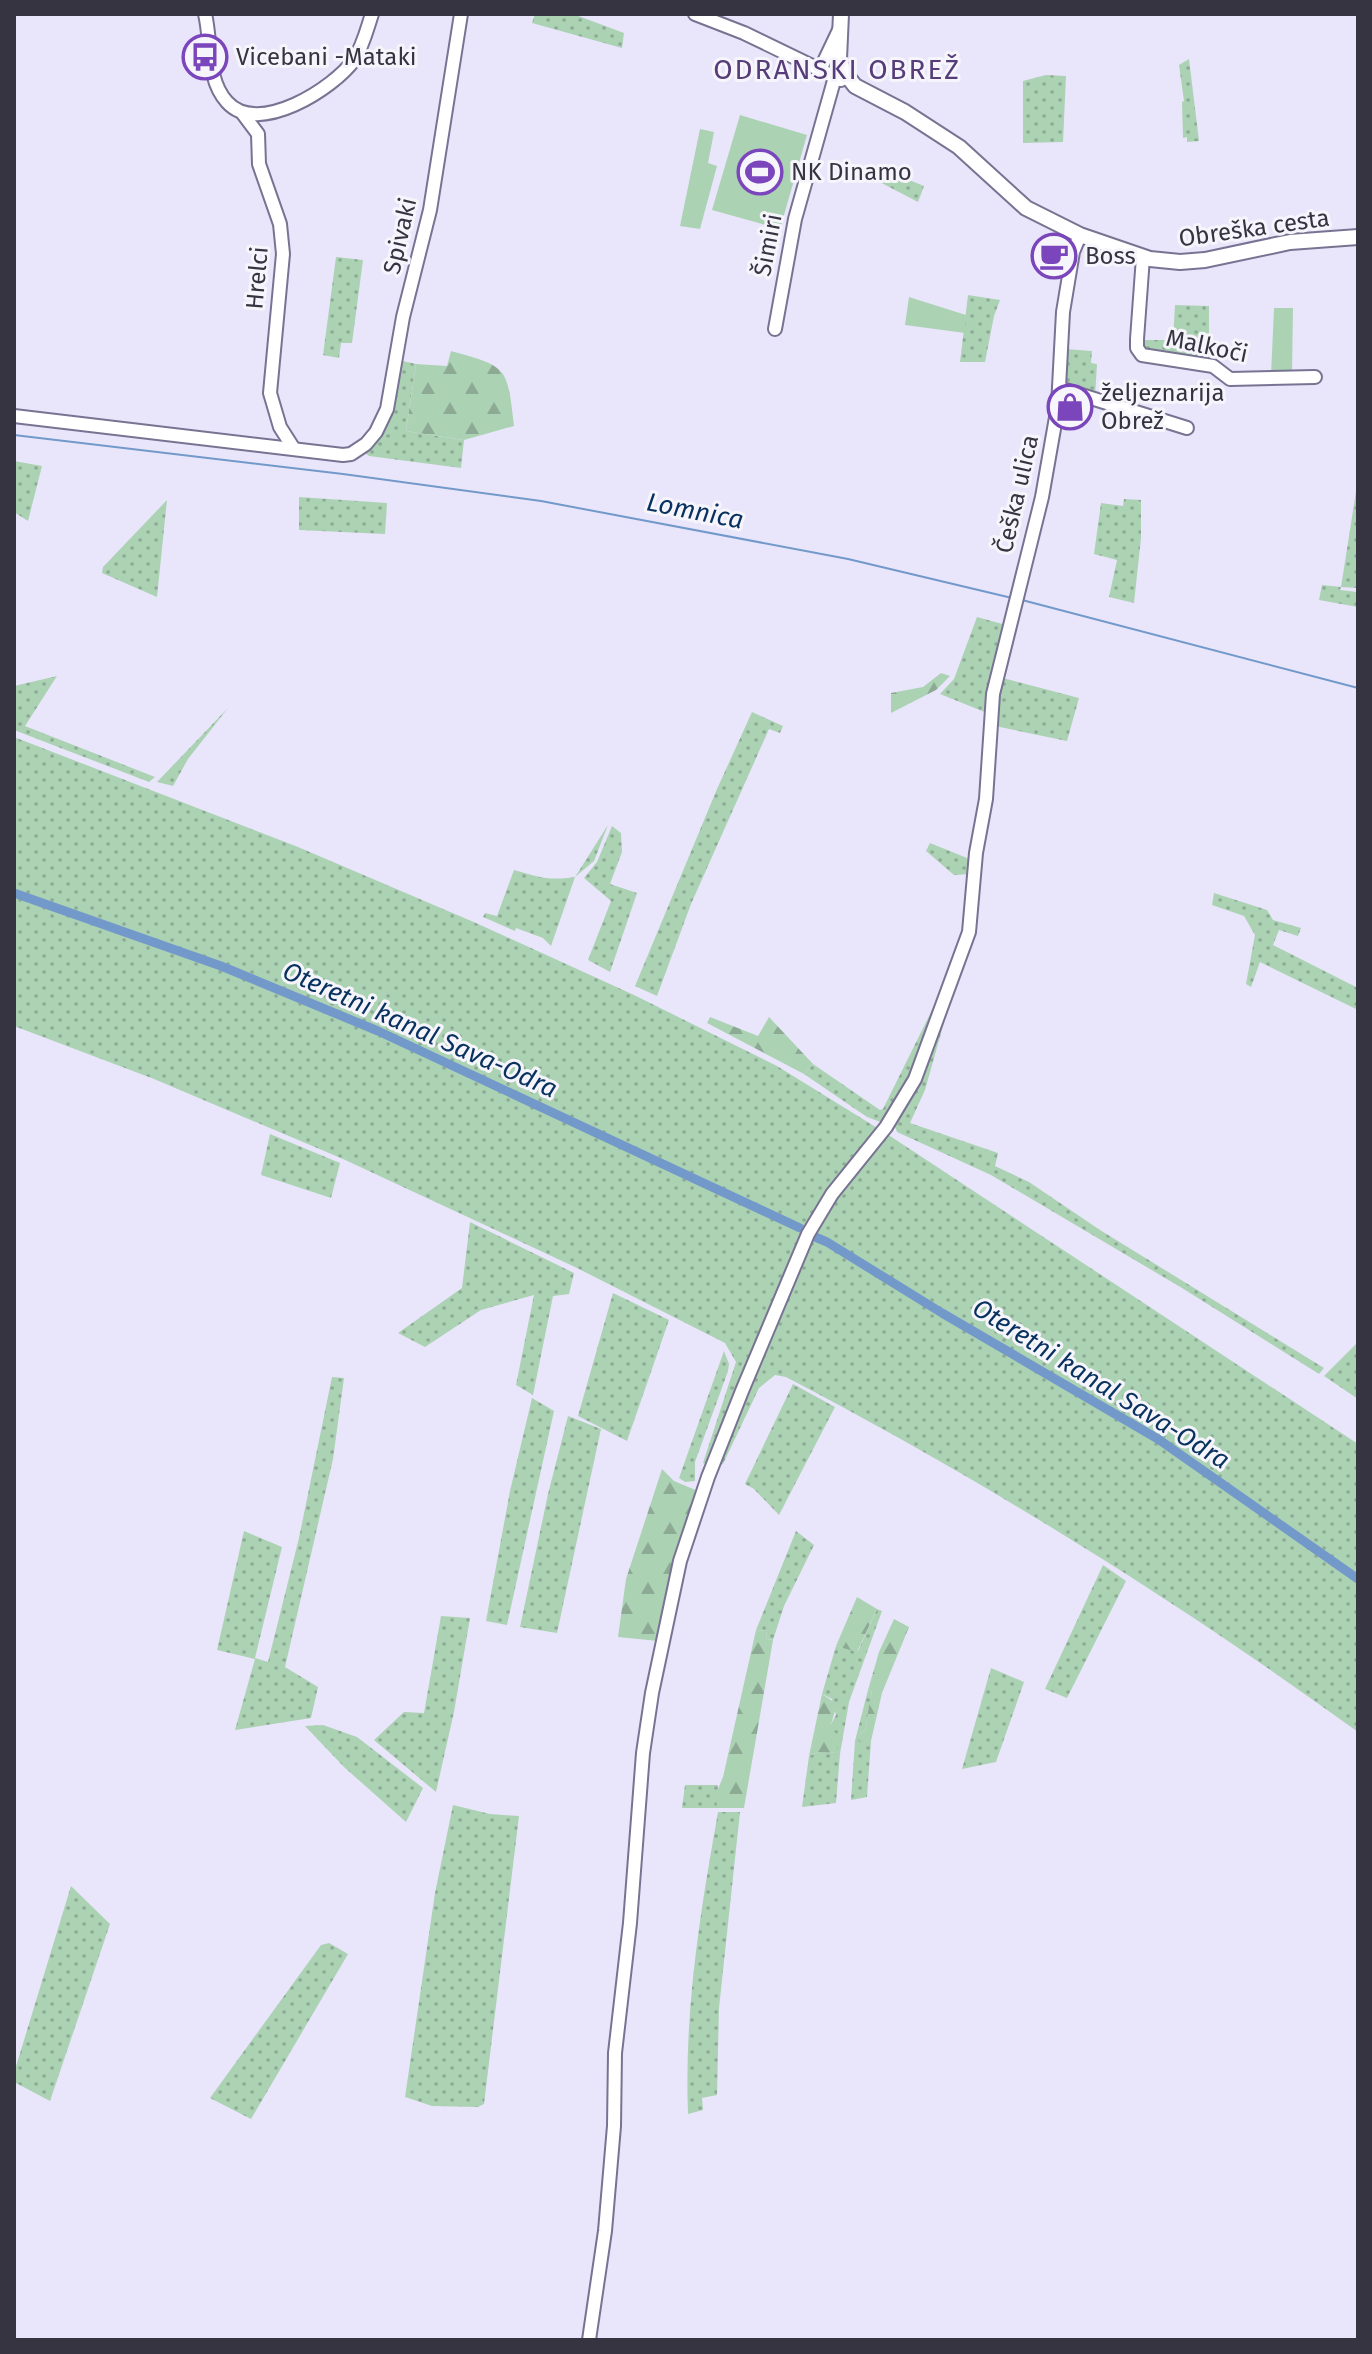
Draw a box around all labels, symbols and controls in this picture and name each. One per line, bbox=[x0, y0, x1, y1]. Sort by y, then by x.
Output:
bus stop icon: Vicebani -Mataki bbox=[181, 33, 229, 81]
place label: Vicebani -Mataki bbox=[236, 43, 416, 71]
district label: ODRANSKI OBREŽ bbox=[713, 53, 961, 86]
sports icon: NK Dinamo bbox=[736, 148, 784, 196]
place label: NK Dinamo bbox=[791, 158, 912, 186]
street label: Spivaki bbox=[378, 195, 422, 277]
street label: Obreška cesta bbox=[1177, 204, 1331, 252]
street label: Šimiri bbox=[747, 211, 788, 279]
cafe icon: Boss bbox=[1030, 232, 1078, 280]
place label: Boss bbox=[1085, 242, 1136, 270]
street label: Hrelci bbox=[240, 245, 274, 311]
street label: Malkoči bbox=[1164, 324, 1250, 368]
place label: željeznarija Obrež bbox=[1101, 379, 1224, 435]
shop icon: željeznarija Obrež bbox=[1046, 383, 1094, 431]
street label: Češka ulica bbox=[989, 432, 1044, 556]
water label: Lomnica bbox=[644, 486, 746, 536]
water label: Oteretni kanal Sava-Odra bbox=[278, 955, 562, 1105]
water label: Oteretni kanal Sava-Odra bbox=[967, 1292, 1235, 1476]

